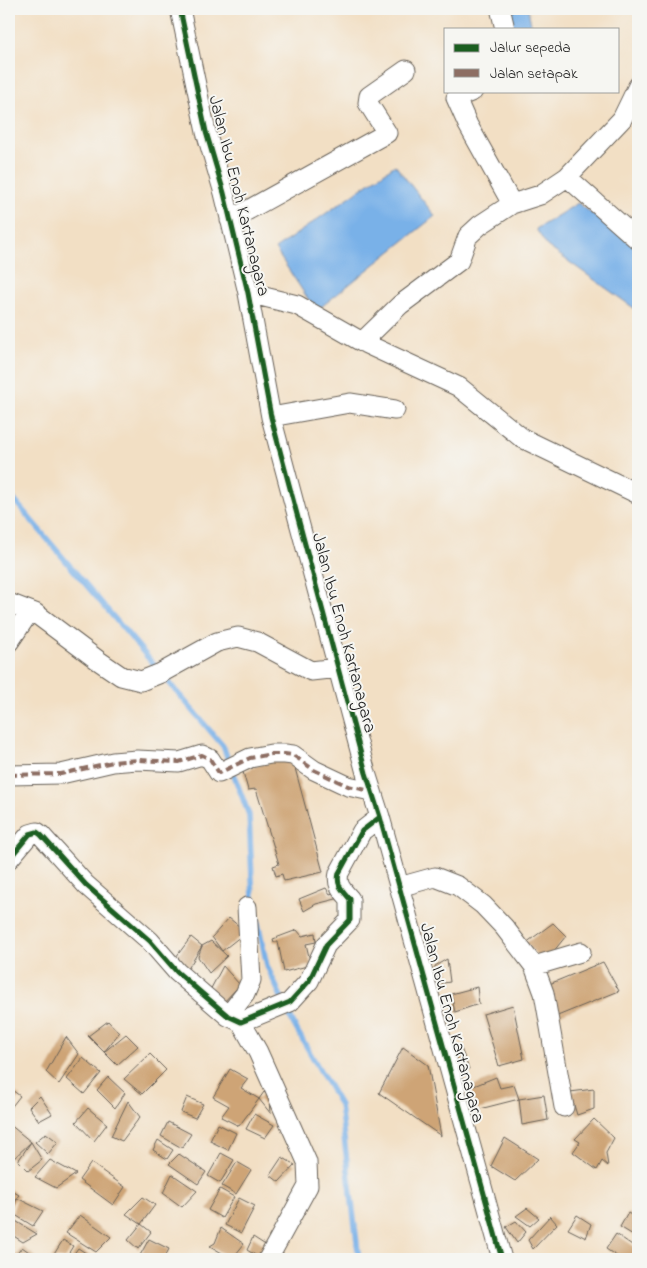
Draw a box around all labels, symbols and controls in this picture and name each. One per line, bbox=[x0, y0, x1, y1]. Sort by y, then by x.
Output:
legend bbox=[444, 28, 620, 92]
text: Jalur sepeda bbox=[490, 37, 571, 59]
text: Jalan setapak bbox=[490, 63, 578, 85]
street label: Jalan Ibu Enoh Kartanagara bbox=[199, 93, 276, 299]
street label: Jalan Ibu Enoh Kartanagara bbox=[303, 530, 382, 736]
street label: Jalan Ibu Enoh Kartanagara bbox=[411, 920, 490, 1126]

